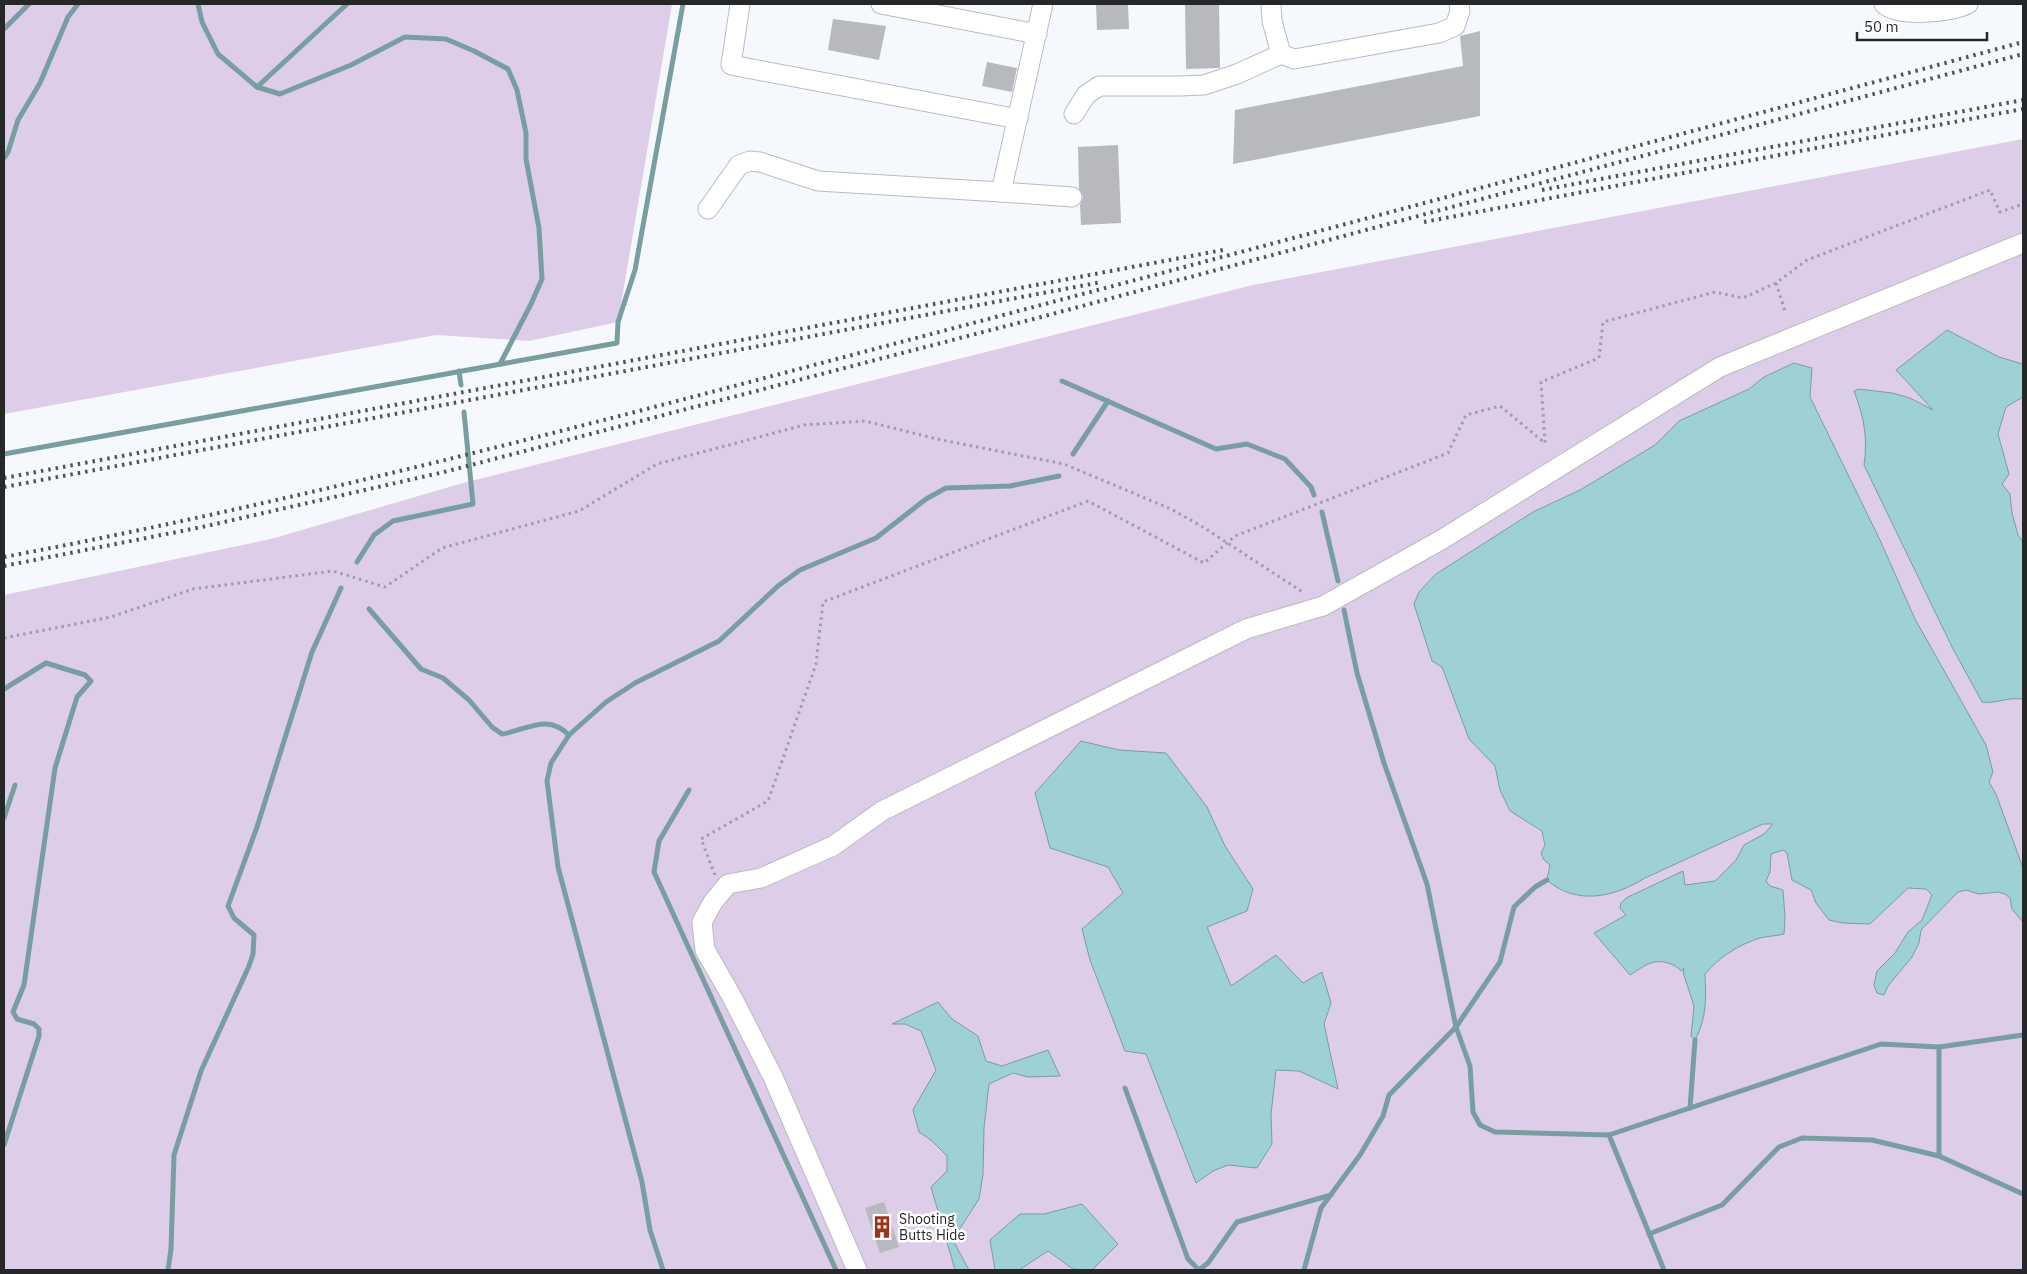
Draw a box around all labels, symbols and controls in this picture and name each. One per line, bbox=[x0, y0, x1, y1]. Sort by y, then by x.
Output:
scale bar bbox=[1857, 10, 1987, 42]
text: 50 m bbox=[1864, 17, 1899, 36]
place label: Shooting Butts Hide bbox=[899, 1210, 965, 1244]
building icon: Shooting Butts Hide bbox=[869, 1214, 895, 1240]

